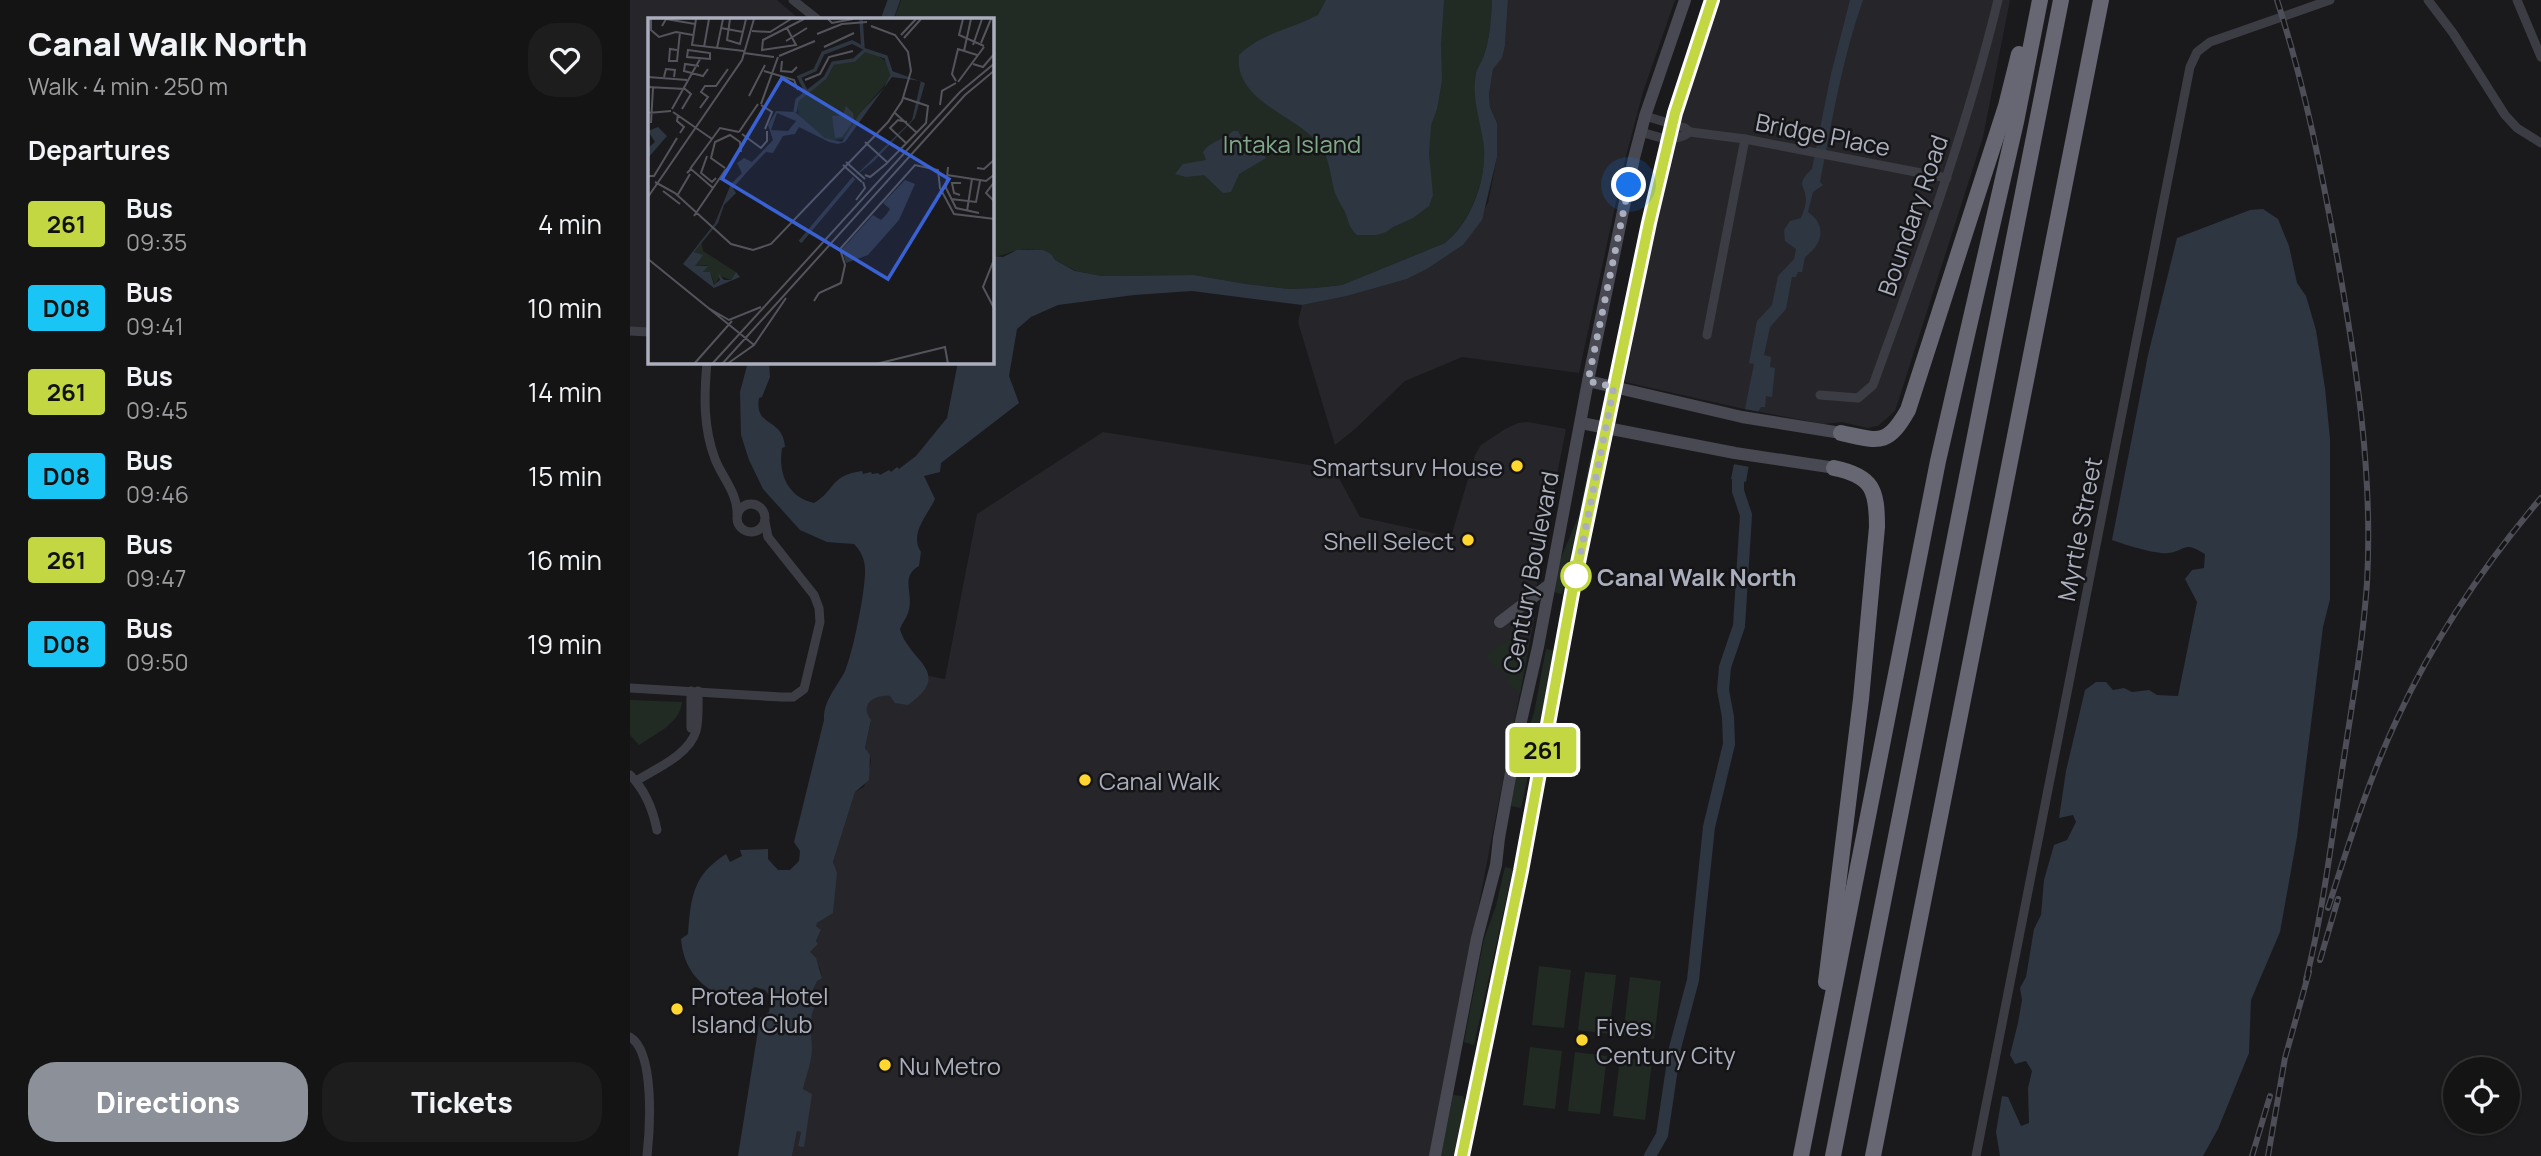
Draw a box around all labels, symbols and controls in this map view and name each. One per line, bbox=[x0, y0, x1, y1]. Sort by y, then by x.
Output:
inset map bbox=[648, 18, 994, 364]
text: Canal Walk North bbox=[28, 21, 307, 66]
button: heart bbox=[528, 23, 602, 97]
text: Walk · 4 min · 250 m bbox=[28, 70, 228, 102]
street label: Bridge Place bbox=[1753, 105, 1893, 163]
park label: Intaka Island bbox=[1223, 127, 1361, 160]
street label: Boundary Road bbox=[1869, 130, 1955, 300]
text: Departures bbox=[28, 132, 170, 168]
your location bbox=[1611, 167, 1646, 202]
text: Bus bbox=[126, 190, 173, 226]
text: 4 min bbox=[538, 206, 602, 242]
text: 261 bbox=[47, 207, 86, 240]
text: 09:35 bbox=[126, 226, 187, 258]
text: Bus bbox=[126, 274, 173, 310]
text: 10 min bbox=[527, 290, 602, 326]
text: D08 bbox=[43, 291, 90, 324]
text: 09:41 bbox=[126, 310, 184, 342]
text: Bus bbox=[126, 358, 173, 394]
text: 14 min bbox=[528, 374, 602, 410]
text: 261 bbox=[47, 375, 86, 408]
text: 09:45 bbox=[126, 394, 188, 426]
text: Bus bbox=[126, 442, 173, 478]
place label: Smartsurv House bbox=[1312, 450, 1503, 483]
street label: Myrtle Street bbox=[2049, 454, 2109, 604]
text: 15 min bbox=[528, 458, 602, 494]
marker: Smartsurv House bbox=[1509, 458, 1525, 474]
text: D08 bbox=[43, 459, 90, 492]
street label: Century Boulevard bbox=[1494, 468, 1566, 676]
text: 09:46 bbox=[126, 478, 189, 510]
place label: Shell Select bbox=[1324, 524, 1454, 557]
text: Bus bbox=[126, 526, 173, 562]
marker: Shell Select bbox=[1460, 532, 1476, 548]
text: 16 min bbox=[527, 542, 602, 578]
text: 261 bbox=[47, 543, 86, 576]
place label: Canal Walk North bbox=[1597, 560, 1797, 593]
marker: Canal Walk North bbox=[1561, 561, 1591, 591]
text: 09:47 bbox=[126, 562, 186, 594]
text: Bus bbox=[126, 610, 173, 646]
text: 19 min bbox=[527, 626, 602, 662]
text: D08 bbox=[43, 627, 90, 660]
text: 09:50 bbox=[126, 646, 189, 678]
line badge: 261 bbox=[1503, 727, 1583, 773]
text: 261 bbox=[1523, 733, 1563, 766]
place label: Canal Walk bbox=[1099, 764, 1221, 797]
marker: Canal Walk bbox=[1077, 772, 1093, 788]
place label: Protea Hotel Island Club bbox=[691, 979, 829, 1040]
marker: Protea Hotel Island Club bbox=[669, 1001, 685, 1017]
place label: Fives Century City bbox=[1596, 1010, 1736, 1071]
marker: Fives Century City bbox=[1574, 1032, 1590, 1048]
place label: Nu Metro bbox=[899, 1049, 1001, 1082]
marker: Nu Metro bbox=[877, 1057, 893, 1073]
map controls bbox=[2443, 1057, 2520, 1134]
button: locate bbox=[2443, 1057, 2520, 1134]
button: Directions bbox=[28, 1062, 308, 1142]
button: Tickets bbox=[322, 1062, 602, 1142]

